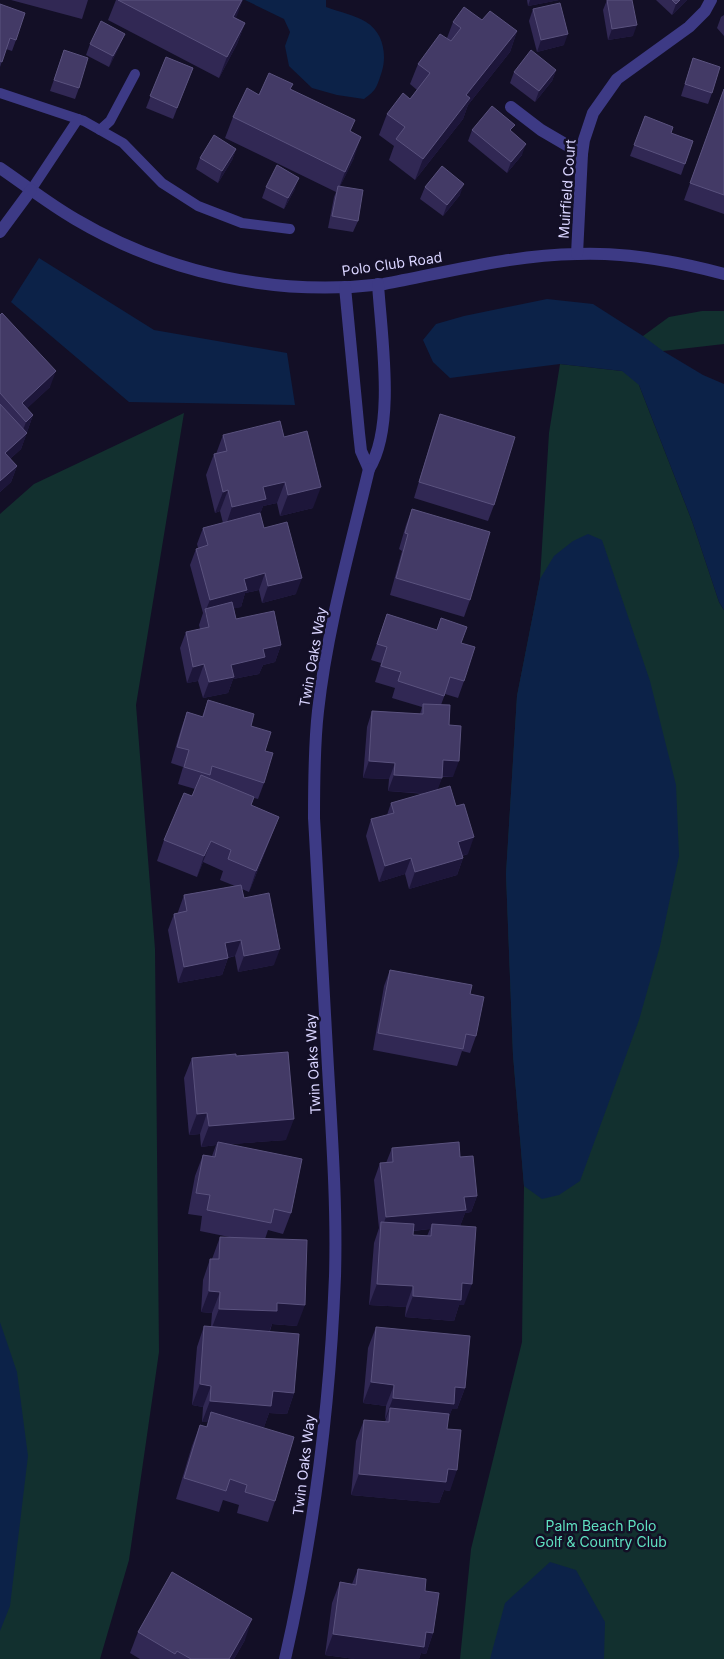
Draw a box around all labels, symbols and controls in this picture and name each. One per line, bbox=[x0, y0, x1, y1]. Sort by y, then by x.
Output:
street label: Muirfield Court bbox=[555, 138, 578, 239]
street label: Polo Club Road bbox=[341, 248, 443, 279]
street label: Twin Oaks Way bbox=[295, 605, 330, 708]
street label: Twin Oaks Way bbox=[301, 1013, 324, 1115]
street label: Twin Oaks Way bbox=[289, 1413, 318, 1516]
park label: Palm Beach Polo Golf & Country Club bbox=[535, 1517, 667, 1550]

